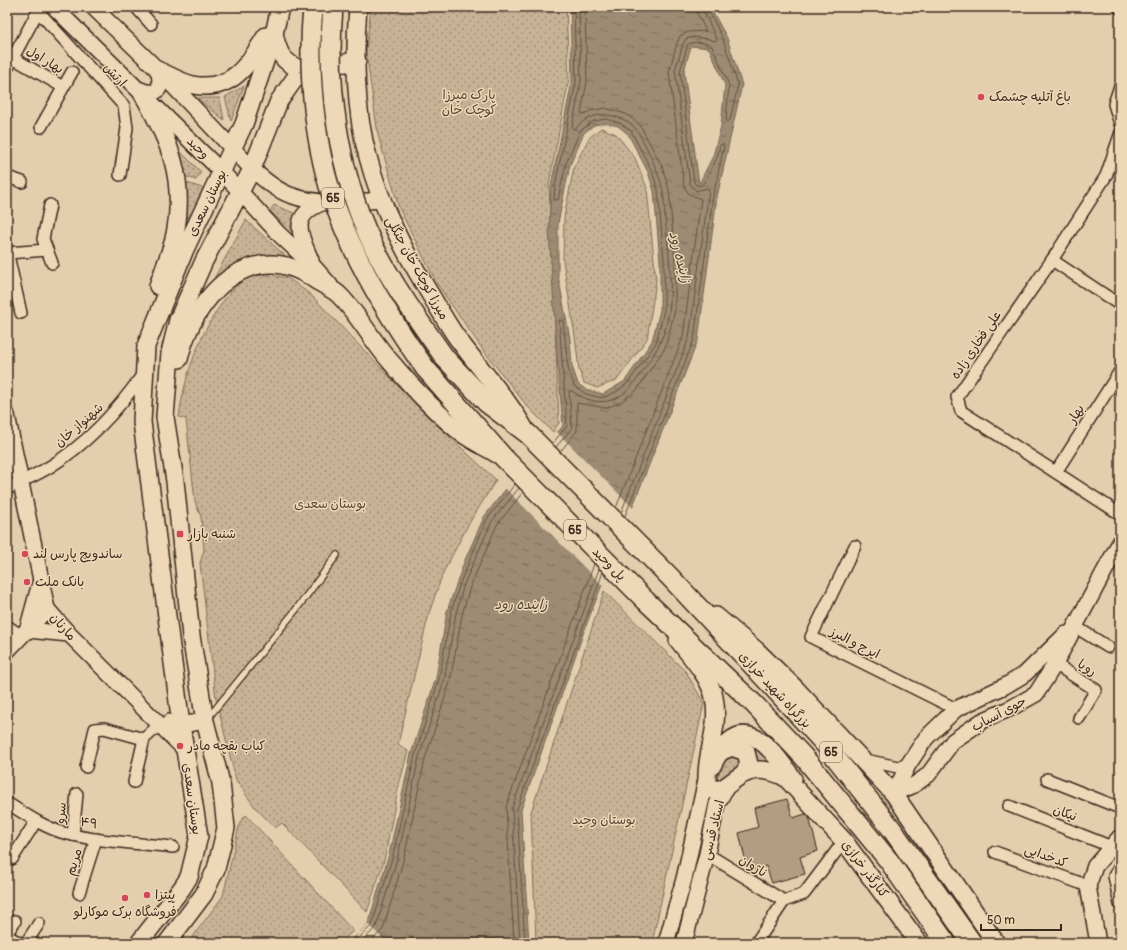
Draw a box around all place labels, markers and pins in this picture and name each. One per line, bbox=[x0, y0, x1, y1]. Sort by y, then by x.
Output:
place label: باغ آتلیه چشمک bbox=[989, 89, 1071, 106]
marker: باغ آتلیه چشمک bbox=[976, 92, 986, 102]
place label: شنبه بازار bbox=[187, 526, 236, 542]
marker: شنبه بازار bbox=[175, 529, 185, 539]
place label: ساندویچ پارس لند bbox=[33, 546, 123, 563]
marker: ساندویچ پارس لند bbox=[20, 549, 30, 559]
place label: بانک ملت bbox=[35, 574, 84, 590]
marker: بانک ملت bbox=[22, 577, 32, 587]
place label: کباب بقچه مادر bbox=[187, 738, 266, 754]
marker: کباب بقچه مادر bbox=[175, 741, 185, 751]
place label: پیتزا bbox=[155, 887, 175, 903]
marker: پیتزا bbox=[142, 890, 152, 900]
marker: فروشگاه برک موکارلو bbox=[120, 893, 130, 903]
place label: فروشگاه برک موکارلو bbox=[72, 904, 177, 920]

